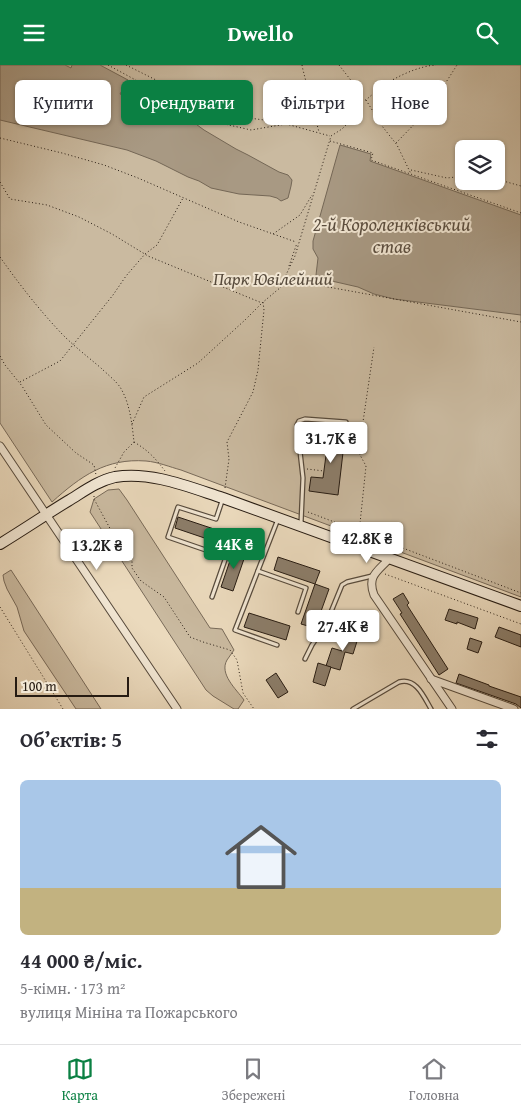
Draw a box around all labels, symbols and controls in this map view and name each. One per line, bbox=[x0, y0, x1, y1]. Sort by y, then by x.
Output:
text: Dwello bbox=[228, 17, 293, 49]
icon: menu bbox=[20, 19, 48, 47]
icon: search bbox=[473, 19, 501, 47]
chip: Купити bbox=[15, 80, 111, 125]
chip: Орендувати bbox=[121, 80, 253, 125]
chip: Фільтри bbox=[263, 80, 363, 125]
chip: Нове bbox=[373, 80, 447, 125]
map controls bbox=[455, 140, 505, 190]
button: layers bbox=[455, 140, 505, 190]
water label: 2-й Короленківський став bbox=[312, 210, 471, 260]
park label: Парк Ювілейний bbox=[213, 265, 333, 292]
pin: 31.7K ₴ bbox=[285, 421, 377, 464]
text: 31.7K ₴ bbox=[305, 426, 357, 450]
pin: 42.8K ₴ bbox=[321, 521, 413, 564]
text: 42.8K ₴ bbox=[341, 526, 393, 550]
pin: 44K ₴ bbox=[199, 527, 269, 570]
pin: 13.2K ₴ bbox=[51, 529, 143, 571]
text: 44K ₴ bbox=[215, 532, 253, 556]
text: 13.2K ₴ bbox=[71, 533, 123, 557]
pin: 27.4K ₴ bbox=[297, 609, 389, 652]
text: 27.4K ₴ bbox=[317, 614, 369, 638]
scale bar bbox=[15, 674, 129, 697]
text: 100 m bbox=[22, 676, 57, 696]
text: Об’єктів: 5 bbox=[20, 724, 122, 755]
icon: filters bbox=[473, 725, 501, 753]
icon: home bbox=[216, 812, 306, 902]
text: 44 000 ₴/міс. bbox=[20, 945, 143, 976]
text: 5-кімн. · 173 m² bbox=[20, 976, 125, 1000]
text: вулиця Мініна та Пожарського bbox=[20, 1000, 238, 1024]
tab: Карта bbox=[62, 1055, 98, 1105]
tab: Збережені bbox=[221, 1055, 285, 1105]
tab: Головна bbox=[409, 1055, 459, 1105]

